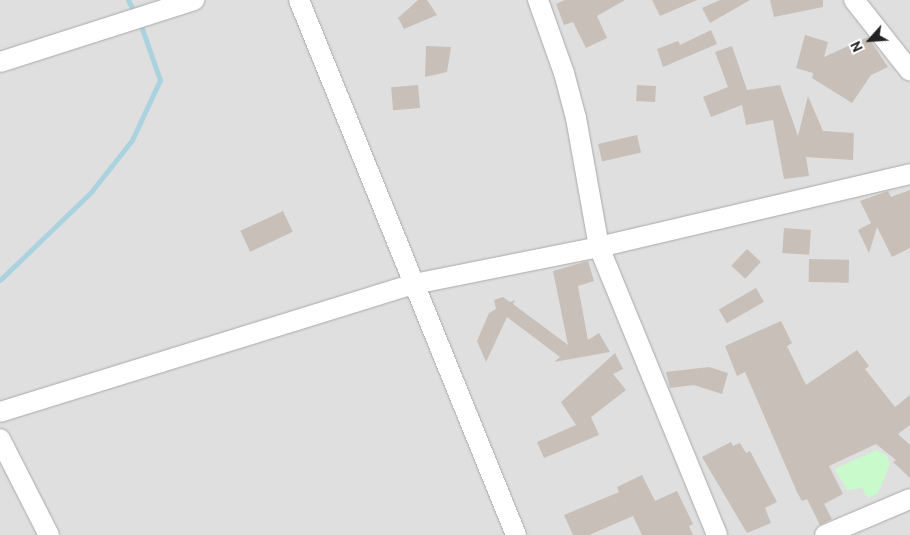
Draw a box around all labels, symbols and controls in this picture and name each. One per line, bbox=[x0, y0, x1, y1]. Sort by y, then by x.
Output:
north arrow bbox=[845, 15, 895, 65]
text: N bbox=[846, 38, 867, 55]

